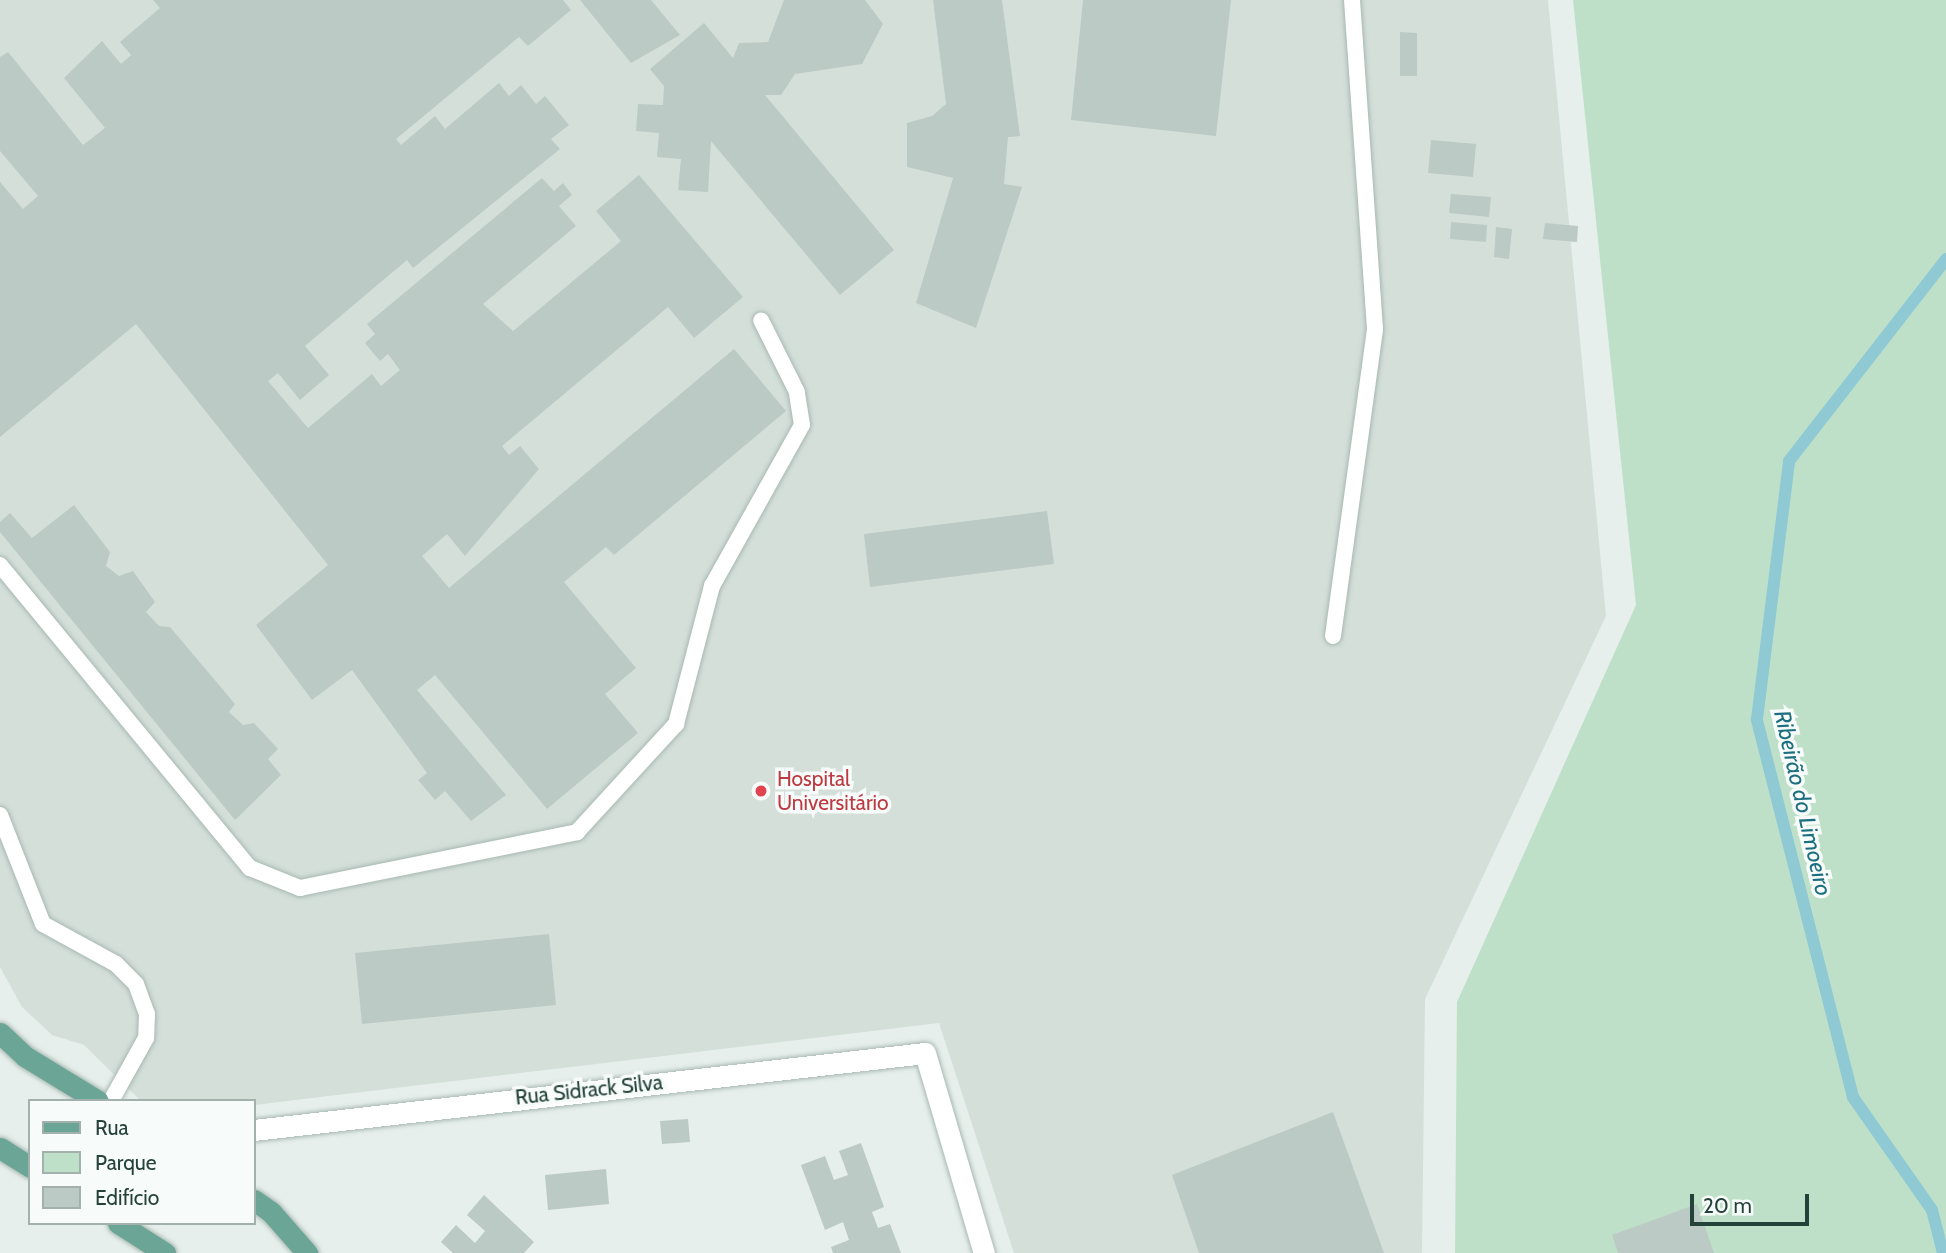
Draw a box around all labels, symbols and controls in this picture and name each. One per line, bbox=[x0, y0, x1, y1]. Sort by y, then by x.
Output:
water label: Ribeirão do Limoeiro bbox=[1768, 708, 1838, 898]
place label: Hospital Universitário bbox=[777, 766, 889, 816]
marker: Hospital Universitário bbox=[751, 781, 771, 801]
street label: Rua Sidrack Silva bbox=[514, 1070, 664, 1110]
legend bbox=[28, 1099, 256, 1225]
text: Rua bbox=[95, 1115, 129, 1140]
text: Parque bbox=[95, 1150, 157, 1175]
scale bar bbox=[1694, 1180, 1813, 1224]
text: Edifício bbox=[95, 1185, 159, 1210]
text: 20 m bbox=[1703, 1193, 1752, 1218]

